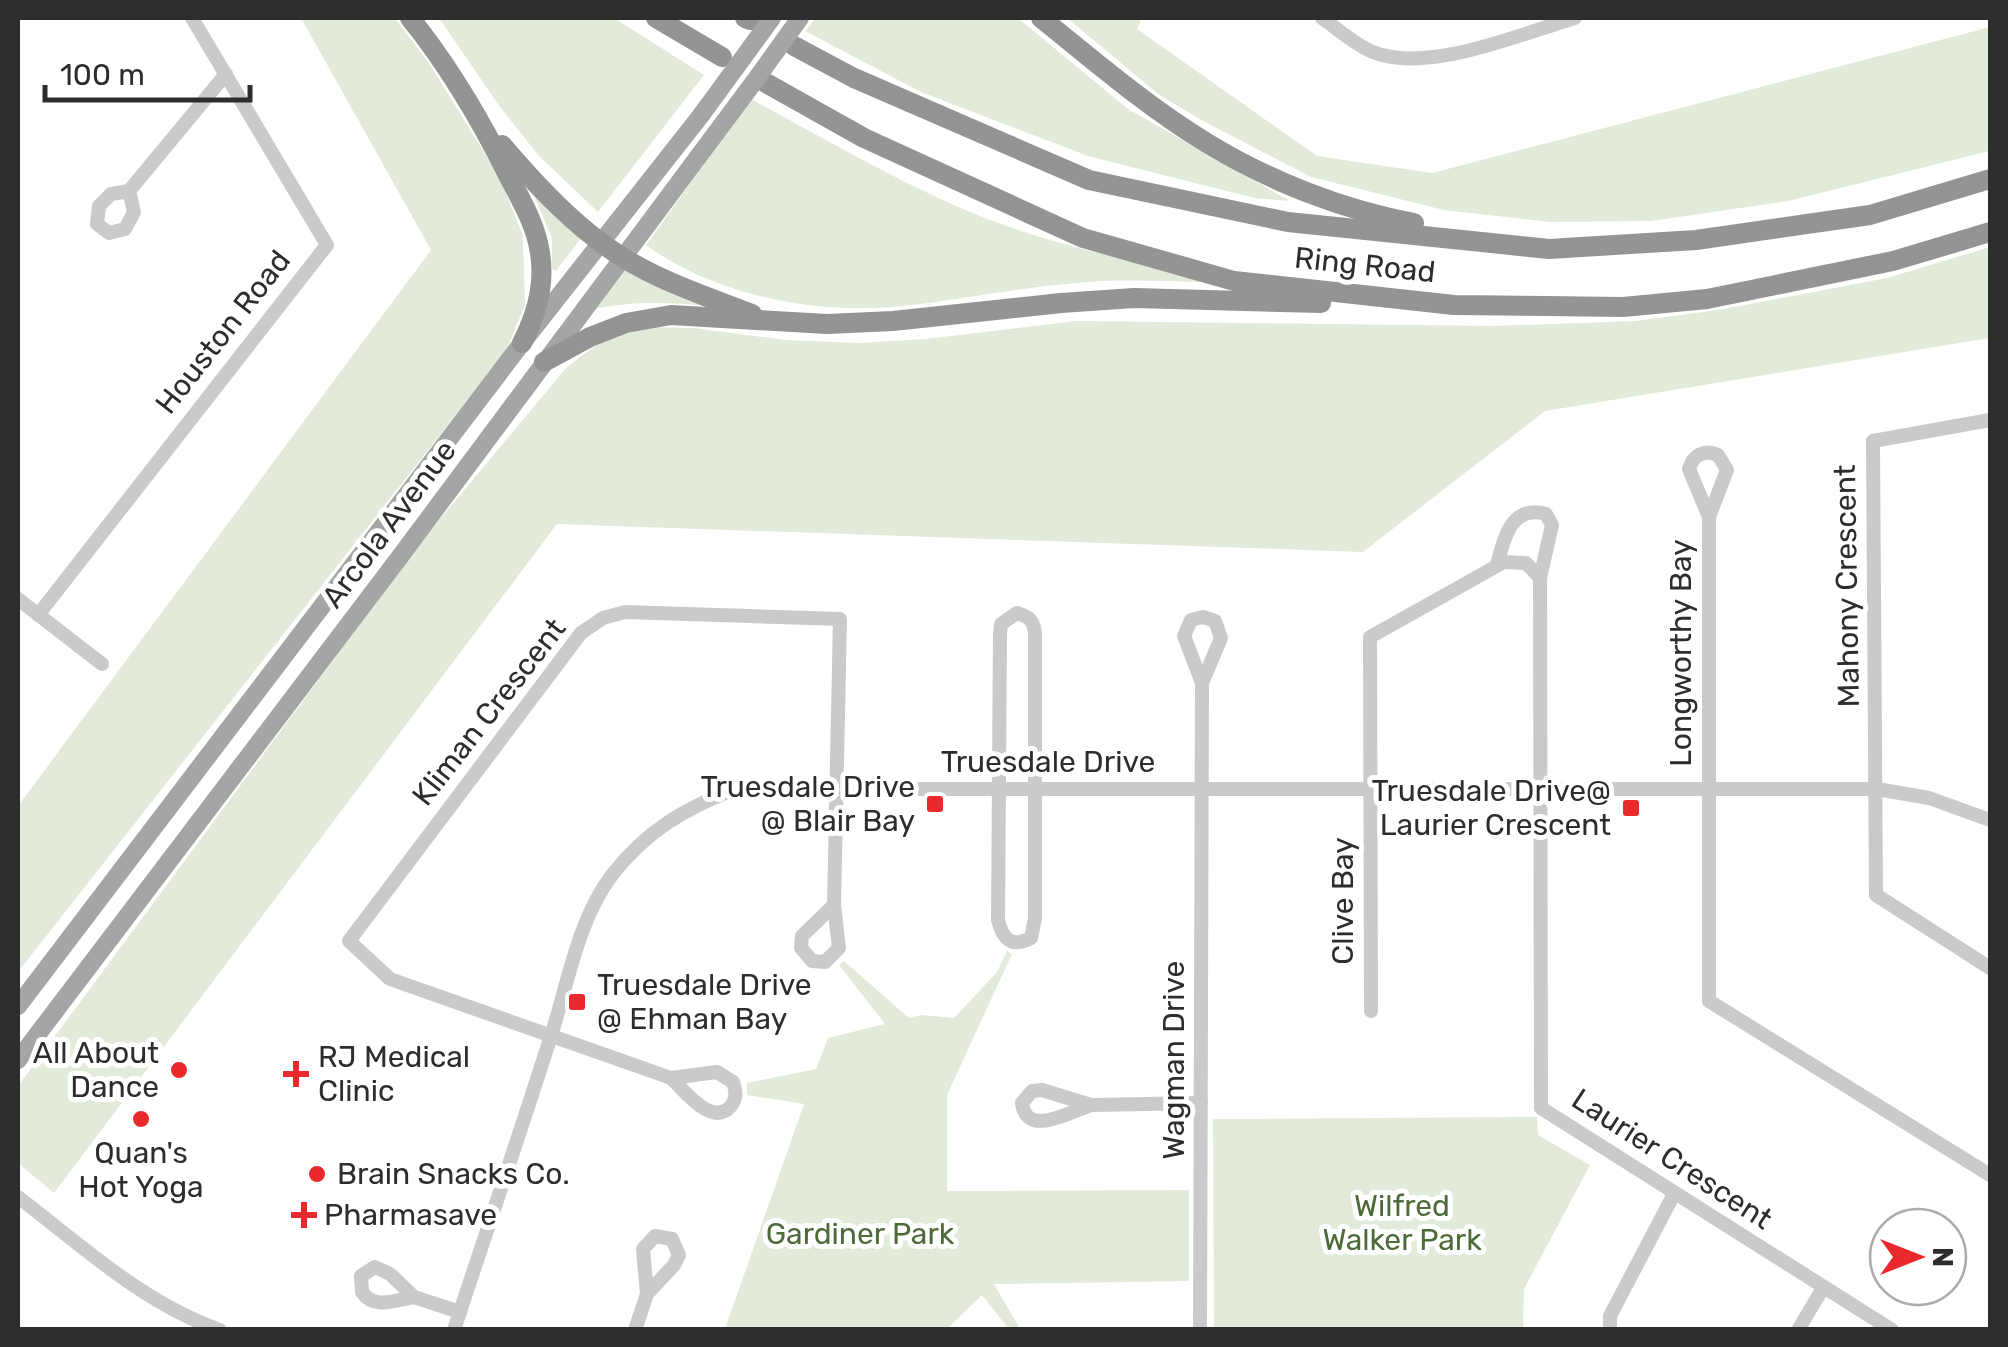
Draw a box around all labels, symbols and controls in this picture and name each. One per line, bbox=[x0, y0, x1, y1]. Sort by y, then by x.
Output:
scale bar bbox=[45, 40, 250, 102]
text: 100 m bbox=[60, 57, 145, 93]
street label: Ring Road bbox=[1293, 240, 1437, 290]
street label: Houston Road bbox=[148, 243, 298, 421]
street label: Arcola Avenue bbox=[314, 433, 464, 615]
street label: Mahony Crescent bbox=[1827, 464, 1867, 708]
street label: Longworthy Bay bbox=[1663, 539, 1699, 767]
street label: Kliman Crescent bbox=[405, 611, 573, 813]
street label: Truesdale Drive bbox=[941, 744, 1155, 780]
place label: Truesdale Drive @ Blair Bay bbox=[700, 769, 915, 839]
place label: Truesdale Drive@ Laurier Crescent bbox=[1372, 773, 1611, 843]
marker: Truesdale Drive @ Blair Bay bbox=[924, 793, 946, 815]
marker: Truesdale Drive@ Laurier Crescent bbox=[1620, 797, 1642, 819]
street label: Clive Bay bbox=[1325, 837, 1361, 965]
street label: Wagman Drive bbox=[1156, 961, 1192, 1159]
place label: Truesdale Drive @ Ehman Bay bbox=[597, 967, 812, 1037]
marker: Truesdale Drive @ Ehman Bay bbox=[566, 991, 588, 1013]
place label: All About Dance bbox=[33, 1035, 159, 1105]
place label: RJ Medical Clinic bbox=[318, 1039, 470, 1109]
marker: All About Dance bbox=[168, 1059, 190, 1081]
marker: RJ Medical Clinic bbox=[283, 1061, 309, 1087]
street label: Laurier Crescent bbox=[1565, 1081, 1779, 1237]
marker: Quan's Hot Yoga bbox=[130, 1108, 152, 1130]
place label: Quan's Hot Yoga bbox=[78, 1135, 204, 1205]
place label: Brain Snacks Co. bbox=[337, 1156, 570, 1192]
marker: Brain Snacks Co. bbox=[306, 1163, 328, 1185]
park label: Wilfred Walker Park bbox=[1322, 1188, 1482, 1258]
place label: Pharmasave bbox=[324, 1197, 497, 1233]
marker: Pharmasave bbox=[293, 1204, 315, 1226]
north arrow bbox=[1868, 1207, 1968, 1307]
park label: Gardiner Park bbox=[766, 1216, 955, 1252]
text: N bbox=[1926, 1247, 1959, 1267]

